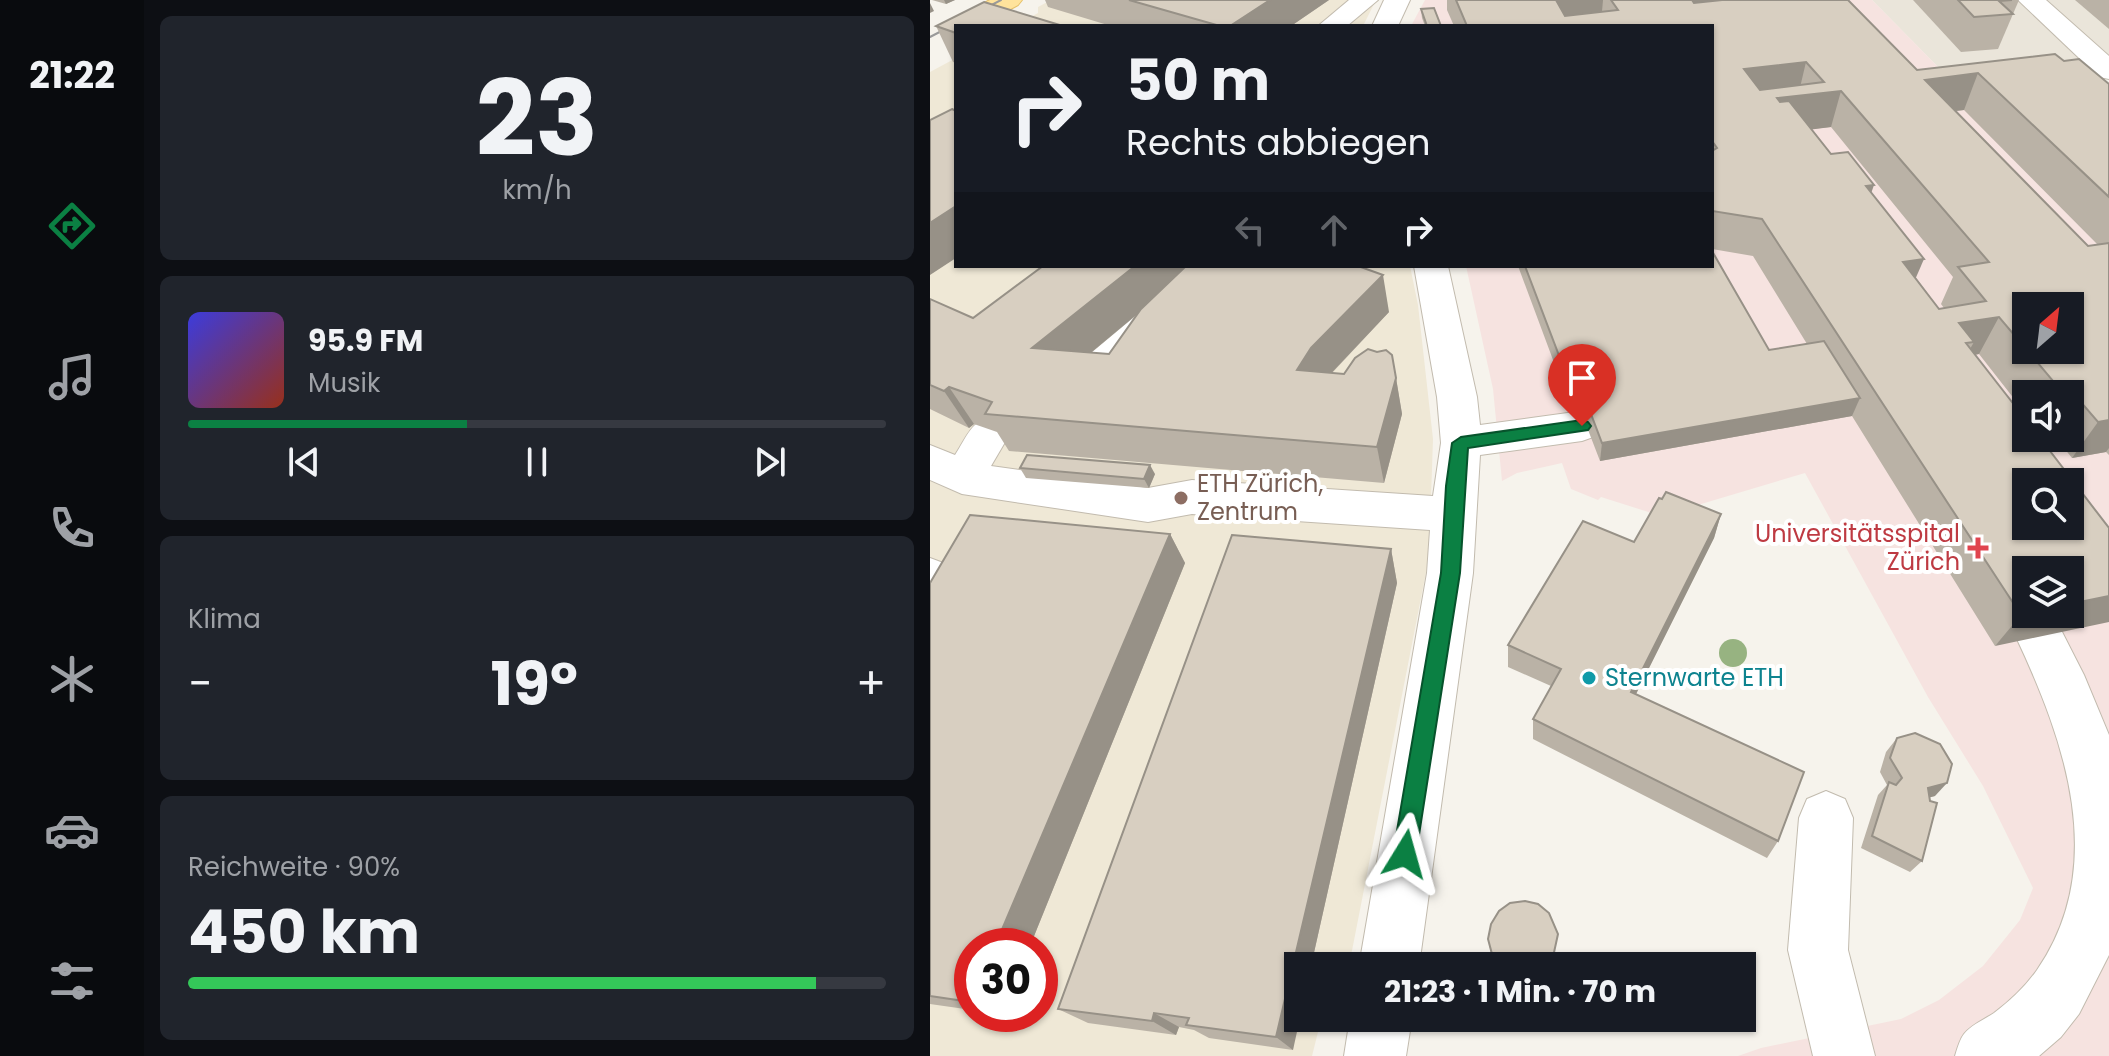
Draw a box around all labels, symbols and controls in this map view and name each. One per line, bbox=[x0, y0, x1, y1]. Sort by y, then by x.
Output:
text: 50 m bbox=[1126, 41, 1270, 120]
text: 23 bbox=[476, 46, 598, 191]
text: 21:22 bbox=[29, 50, 115, 101]
icon: right bbox=[994, 56, 1098, 160]
text: Rechts abbiegen bbox=[1126, 117, 1431, 168]
text: km/h bbox=[502, 172, 572, 208]
icon: directions bbox=[44, 198, 100, 254]
icon: left bbox=[1228, 208, 1272, 252]
icon: ahead bbox=[1312, 208, 1356, 252]
icon: right bbox=[1396, 208, 1440, 252]
north arrow bbox=[2012, 292, 2084, 364]
map controls bbox=[2012, 292, 2084, 628]
text: 95.9 FM bbox=[308, 319, 423, 362]
pin bbox=[1548, 344, 1616, 426]
icon: music bbox=[44, 349, 100, 405]
icon: arrive bbox=[1560, 356, 1604, 400]
text: Musik bbox=[308, 365, 380, 401]
button: sound bbox=[2012, 380, 2084, 452]
icon: previous bbox=[282, 440, 326, 484]
icon: pause bbox=[515, 440, 559, 484]
icon: next bbox=[748, 440, 792, 484]
place label: ETH Zürich, Zentrum bbox=[1197, 467, 1323, 528]
button: search bbox=[2012, 468, 2084, 540]
marker: ETH Zürich, Zentrum bbox=[1172, 489, 1190, 507]
icon: phone bbox=[44, 500, 100, 556]
place label: Universitätsspital Zürich bbox=[1755, 517, 1960, 578]
marker: Universitätsspital Zürich bbox=[1967, 537, 1989, 559]
button: layers bbox=[2012, 556, 2084, 628]
text: Klima bbox=[188, 601, 261, 637]
text: 19° bbox=[490, 642, 578, 726]
icon: climate bbox=[44, 651, 100, 707]
text: − bbox=[188, 653, 212, 714]
text: + bbox=[856, 653, 886, 714]
place label: Sternwarte ETH bbox=[1605, 661, 1784, 694]
marker: Sternwarte ETH bbox=[1580, 669, 1598, 687]
icon: car bbox=[44, 802, 100, 858]
position arrow bbox=[1363, 812, 1447, 896]
text: Reichweite · 90% bbox=[188, 849, 400, 885]
text: 450 km bbox=[188, 890, 420, 974]
speed limit sign: 30 bbox=[954, 928, 1058, 1032]
icon: filters bbox=[44, 953, 100, 1009]
text: 21:23 · 1 Min. · 70 m bbox=[1384, 970, 1656, 1013]

